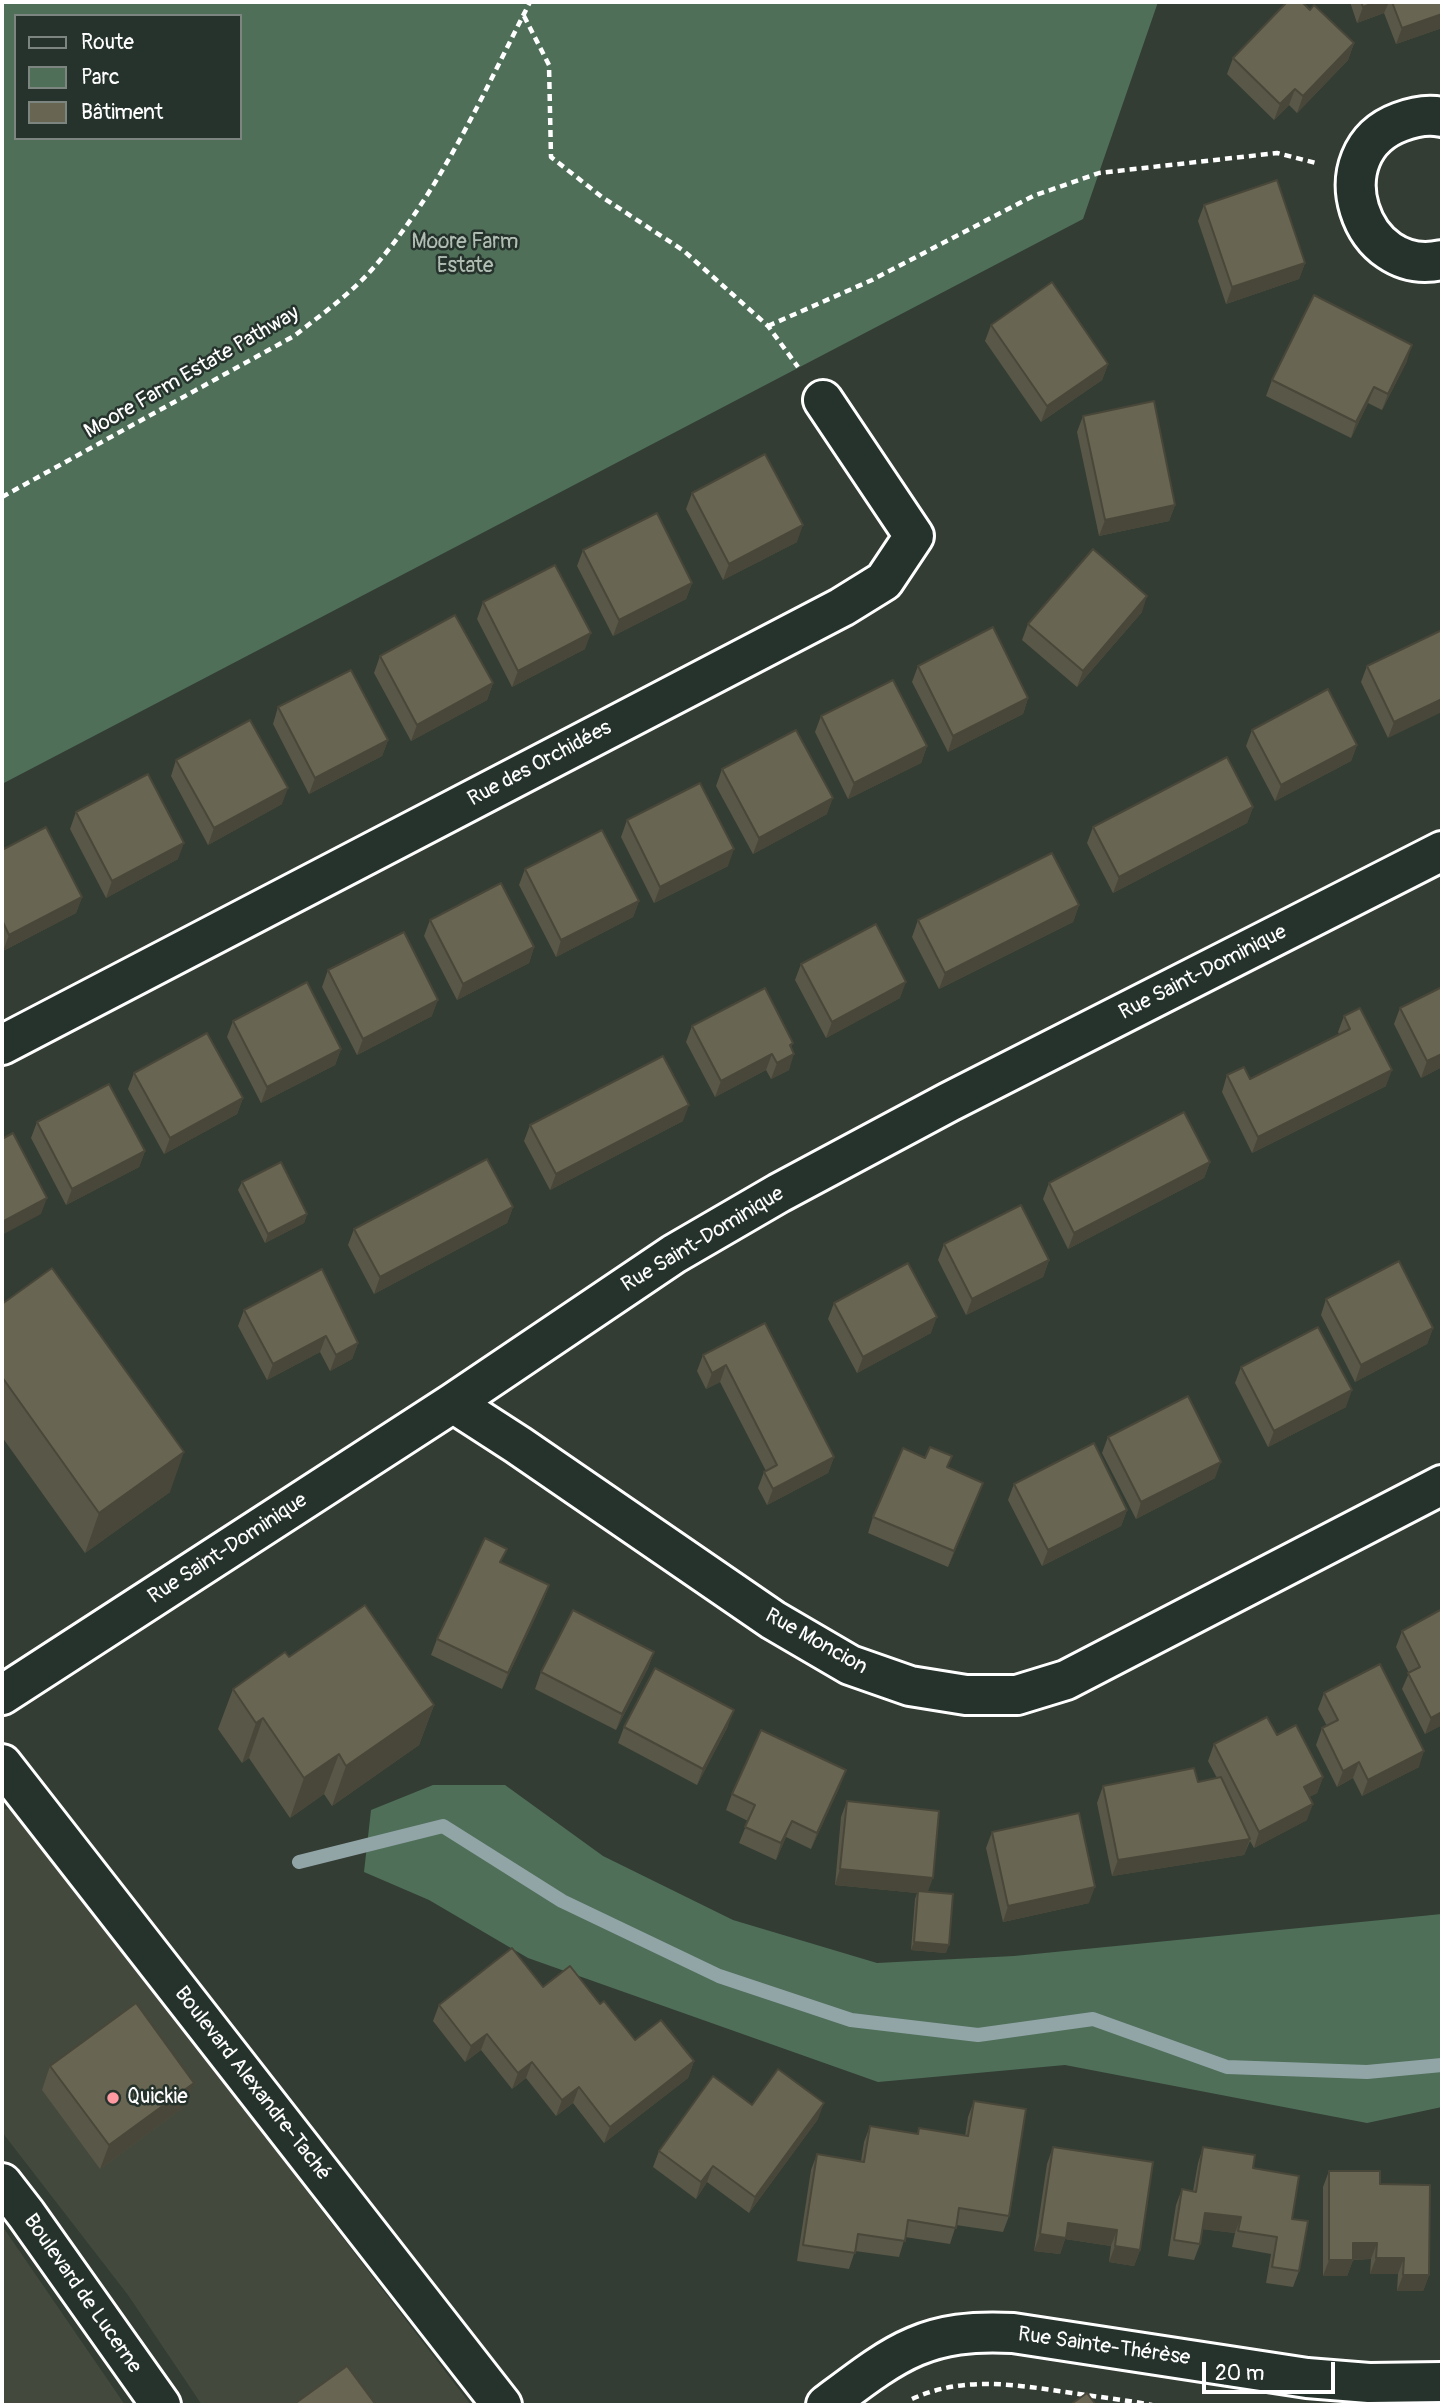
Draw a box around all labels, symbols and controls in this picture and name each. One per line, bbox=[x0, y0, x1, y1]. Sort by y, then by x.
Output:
legend bbox=[14, 14, 242, 140]
text: Route bbox=[81, 29, 134, 56]
text: Parc bbox=[81, 64, 120, 91]
text: Bâtiment bbox=[81, 99, 163, 126]
park label: Moore Farm Estate bbox=[412, 230, 518, 280]
street label: Moore Farm Estate Pathway bbox=[80, 301, 304, 445]
street label: Rue des Orchidées bbox=[464, 716, 616, 812]
street label: Rue Saint-Dominique bbox=[1115, 920, 1291, 1026]
street label: Rue Saint-Dominique bbox=[617, 1182, 789, 1298]
street label: Rue Saint-Dominique bbox=[144, 1488, 312, 1610]
street label: Rue Moncion bbox=[760, 1604, 872, 1680]
street label: Boulevard Alexandre-Taché bbox=[168, 1982, 336, 2186]
place label: Quickie bbox=[127, 2085, 188, 2111]
marker: Quickie bbox=[105, 2090, 121, 2106]
street label: Boulevard de Lucerne bbox=[18, 2209, 146, 2379]
street label: Rue Sainte-Thérèse bbox=[1016, 2322, 1192, 2372]
scale bar bbox=[1206, 2348, 1339, 2392]
text: 20 m bbox=[1215, 2360, 1264, 2387]

